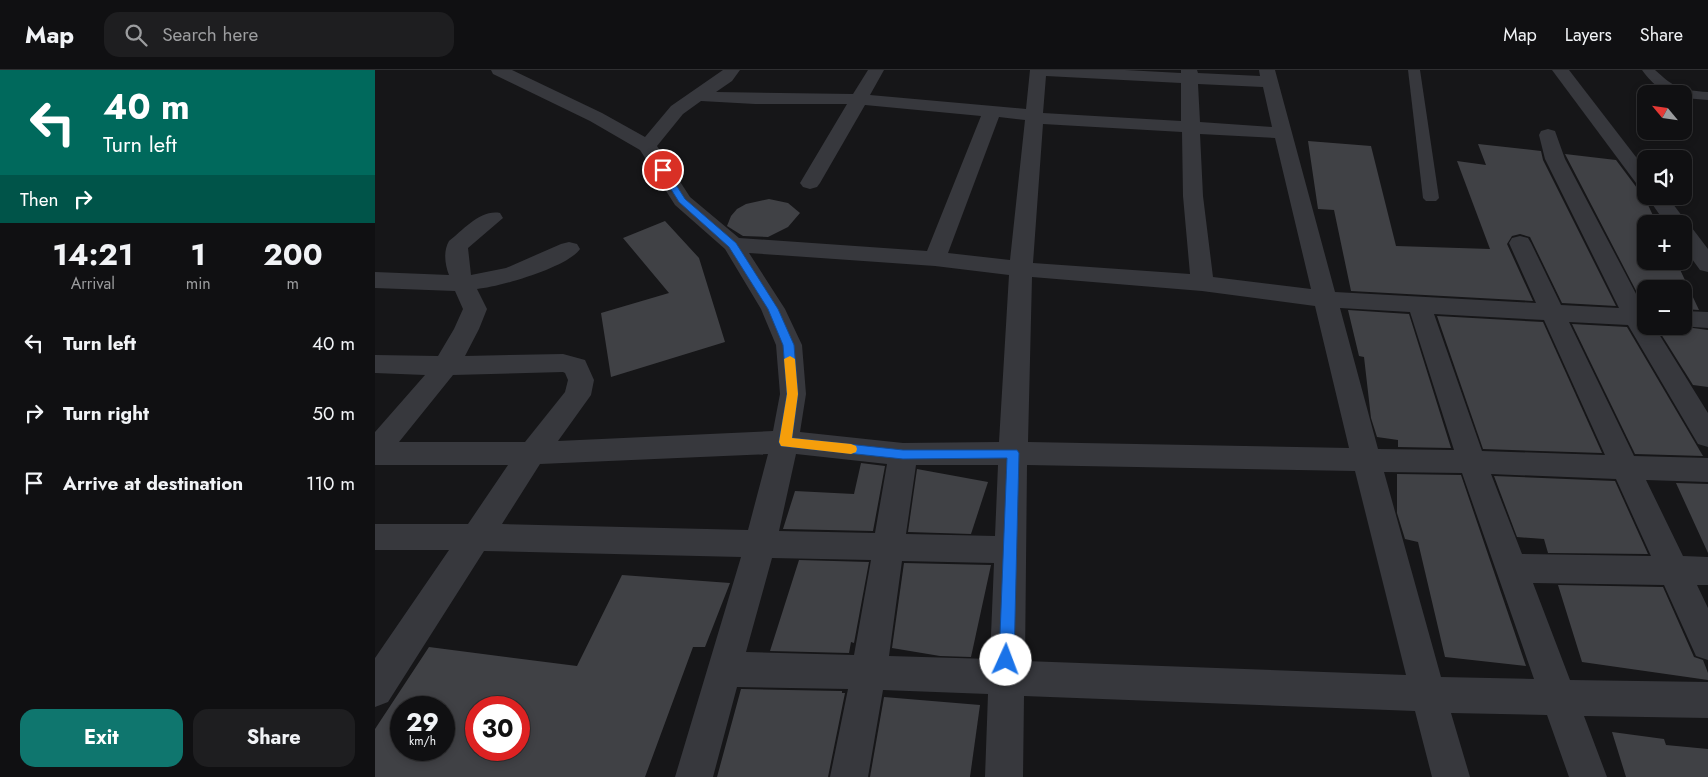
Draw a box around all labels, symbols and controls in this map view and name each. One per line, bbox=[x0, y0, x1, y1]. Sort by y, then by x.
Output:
search box bbox=[104, 12, 454, 57]
text: Map bbox=[25, 17, 74, 52]
icon: search bbox=[122, 21, 150, 49]
text: Search here bbox=[162, 21, 258, 48]
text: Map bbox=[1503, 22, 1537, 48]
text: Layers bbox=[1565, 22, 1612, 48]
text: Share bbox=[1640, 22, 1683, 48]
text: 40 m bbox=[103, 82, 190, 132]
north arrow bbox=[1637, 85, 1693, 140]
map controls bbox=[1637, 85, 1692, 335]
icon: left bbox=[20, 90, 85, 155]
text: Turn left bbox=[103, 128, 177, 160]
pin bbox=[642, 149, 684, 191]
button: sound bbox=[1637, 150, 1692, 205]
icon: arrive bbox=[649, 156, 677, 184]
icon: right bbox=[69, 185, 97, 213]
text: Then bbox=[20, 186, 59, 213]
button: + bbox=[1637, 215, 1692, 270]
text: 14:21 bbox=[52, 233, 133, 276]
text: 1 bbox=[191, 233, 206, 276]
text: 200 bbox=[263, 233, 323, 276]
text: Arrival bbox=[71, 272, 115, 295]
text: min bbox=[186, 272, 211, 295]
text: m bbox=[287, 272, 299, 295]
button: − bbox=[1637, 280, 1692, 335]
icon: left bbox=[20, 329, 48, 357]
text: Turn left bbox=[63, 330, 136, 357]
text: 40 m bbox=[312, 330, 355, 357]
icon: right bbox=[20, 399, 48, 427]
text: Turn right bbox=[63, 400, 149, 427]
text: 50 m bbox=[312, 400, 355, 427]
icon: arrive bbox=[20, 469, 48, 497]
text: Arrive at destination bbox=[63, 470, 243, 497]
text: 110 m bbox=[306, 470, 355, 497]
position arrow bbox=[979, 633, 1031, 685]
speed limit sign: 30 bbox=[465, 696, 530, 761]
text: 29 bbox=[406, 704, 439, 740]
button: Exit bbox=[20, 709, 183, 767]
button: Share bbox=[193, 709, 355, 767]
text: km/h bbox=[409, 732, 436, 750]

